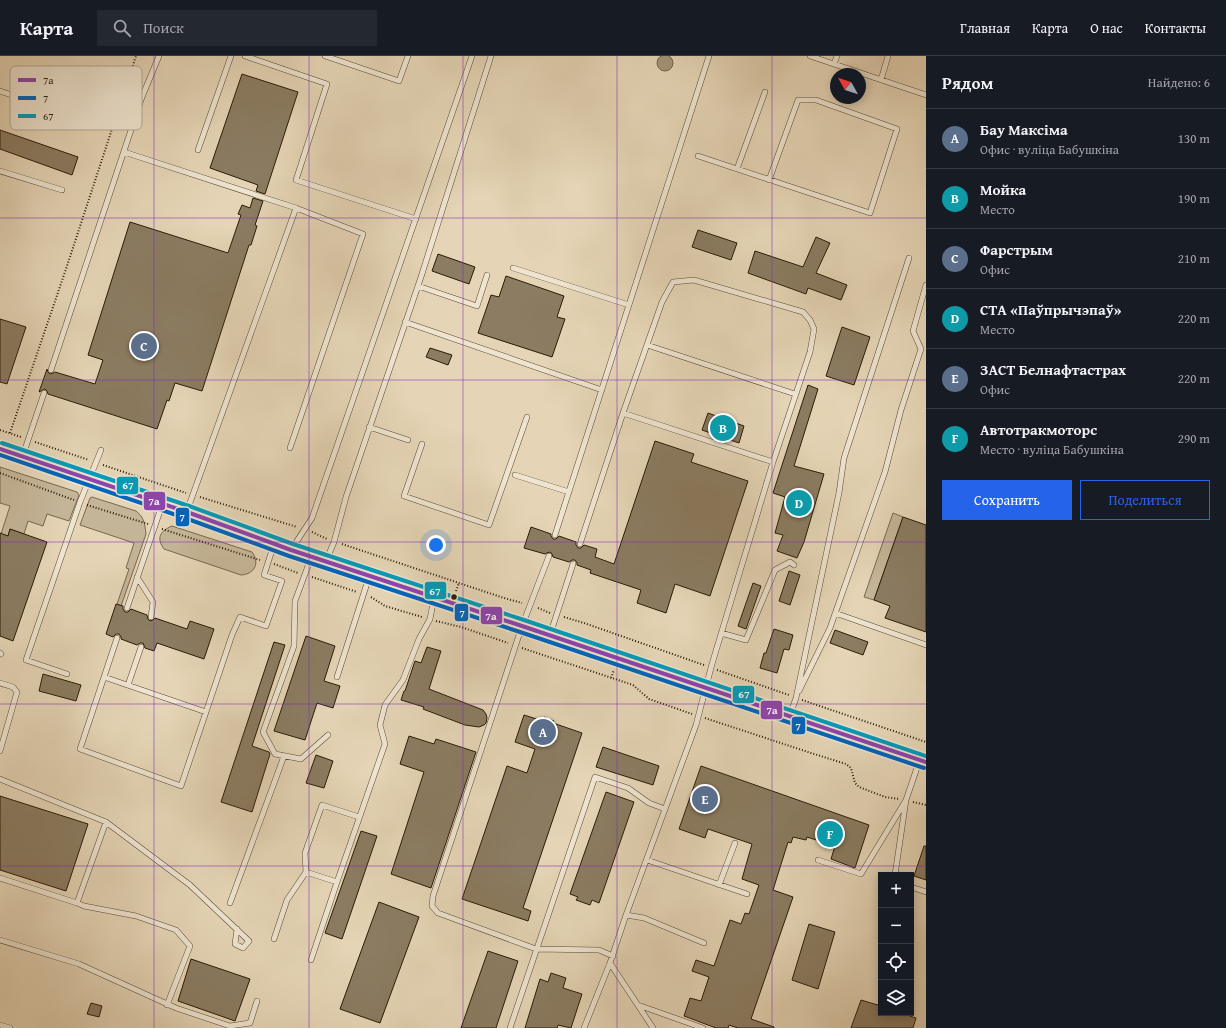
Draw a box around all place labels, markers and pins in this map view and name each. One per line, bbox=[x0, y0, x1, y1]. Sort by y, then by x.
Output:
pin: C bbox=[131, 331, 157, 361]
pin: B bbox=[710, 413, 736, 443]
pin: D bbox=[786, 488, 812, 518]
unlabelled marker bbox=[449, 592, 459, 602]
pin: A bbox=[530, 717, 556, 747]
pin: E bbox=[692, 784, 718, 814]
pin: F bbox=[817, 819, 843, 849]

